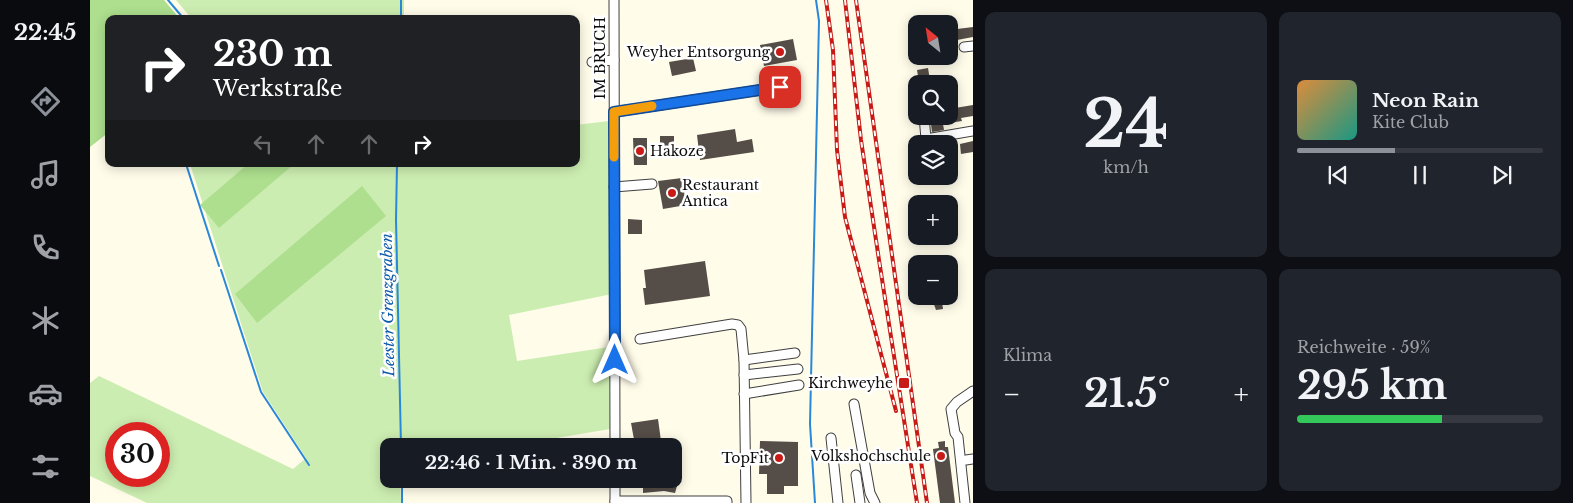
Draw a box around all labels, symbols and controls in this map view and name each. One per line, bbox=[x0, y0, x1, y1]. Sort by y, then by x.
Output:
north arrow bbox=[908, 15, 958, 65]
map controls bbox=[908, 15, 958, 305]
street label: IM BRUCH bbox=[591, 17, 609, 99]
text: 22:45 bbox=[14, 19, 76, 46]
text: 230 m bbox=[213, 32, 333, 75]
icon: right bbox=[130, 35, 195, 100]
place label: Weyher Entsorgung bbox=[626, 43, 771, 61]
marker: Weyher Entsorgung bbox=[774, 46, 786, 58]
pin bbox=[759, 66, 801, 108]
icon: arrive bbox=[766, 73, 794, 101]
text: Werkstraße bbox=[213, 75, 342, 102]
button: search bbox=[908, 75, 958, 125]
icon: directions bbox=[28, 84, 63, 119]
text: 24 bbox=[1083, 84, 1169, 165]
text: Neon Rain bbox=[1372, 89, 1479, 112]
text: Kite Club bbox=[1372, 112, 1449, 132]
icon: left bbox=[249, 130, 277, 158]
icon: ahead bbox=[302, 130, 330, 158]
icon: ahead bbox=[355, 130, 383, 158]
icon: right bbox=[408, 130, 436, 158]
button: layers bbox=[908, 135, 958, 185]
place label: Hakoze bbox=[650, 142, 704, 160]
marker: Hakoze bbox=[634, 145, 646, 157]
icon: music bbox=[28, 157, 63, 192]
text: km/h bbox=[1103, 157, 1149, 177]
icon: previous bbox=[1324, 161, 1352, 189]
icon: pause bbox=[1406, 161, 1434, 189]
icon: next bbox=[1488, 161, 1516, 189]
place label: Restaurant Antica bbox=[681, 176, 760, 210]
marker: Restaurant Antica bbox=[666, 187, 678, 199]
button: + bbox=[908, 195, 958, 245]
icon: phone bbox=[28, 230, 63, 265]
water label: Leester Grenzgraben bbox=[377, 233, 398, 378]
button: − bbox=[908, 255, 958, 305]
icon: climate bbox=[28, 303, 63, 338]
position arrow bbox=[588, 333, 640, 385]
text: Reichweite · 59% bbox=[1297, 337, 1430, 357]
text: Klima bbox=[1003, 345, 1052, 365]
text: 295 km bbox=[1297, 362, 1447, 409]
text: 21.5° bbox=[1084, 370, 1170, 417]
place label: Kirchweyhe bbox=[808, 374, 893, 392]
icon: car bbox=[28, 376, 63, 411]
marker: Kirchweyhe bbox=[897, 376, 911, 390]
text: − bbox=[1003, 377, 1021, 412]
text: + bbox=[1234, 377, 1249, 412]
speed limit sign: 30 bbox=[105, 422, 170, 487]
place label: Volkshochschule bbox=[810, 447, 931, 465]
icon: filters bbox=[28, 449, 63, 484]
place label: TopFit bbox=[722, 449, 770, 467]
marker: Volkshochschule bbox=[935, 450, 947, 462]
text: 22:46 · 1 Min. · 390 m bbox=[425, 451, 637, 474]
marker: TopFit bbox=[773, 452, 785, 464]

